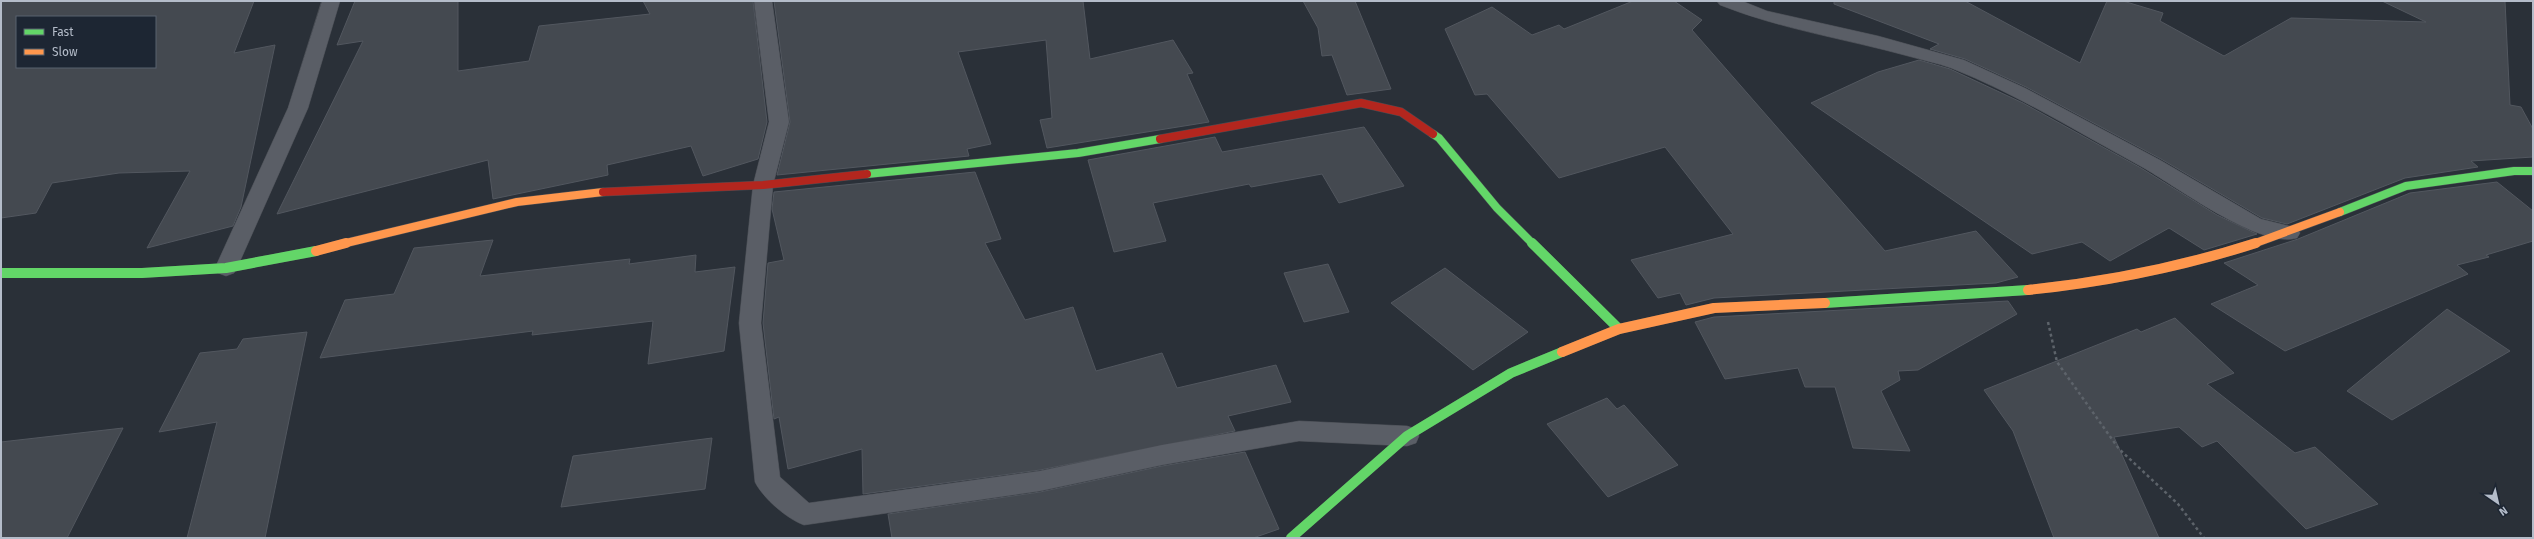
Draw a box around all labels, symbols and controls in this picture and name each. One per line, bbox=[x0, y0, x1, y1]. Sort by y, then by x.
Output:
legend bbox=[16, 16, 156, 68]
text: Fast bbox=[52, 25, 74, 39]
text: Slow bbox=[52, 45, 78, 59]
north arrow bbox=[2478, 483, 2518, 523]
text: N bbox=[2497, 503, 2510, 518]

